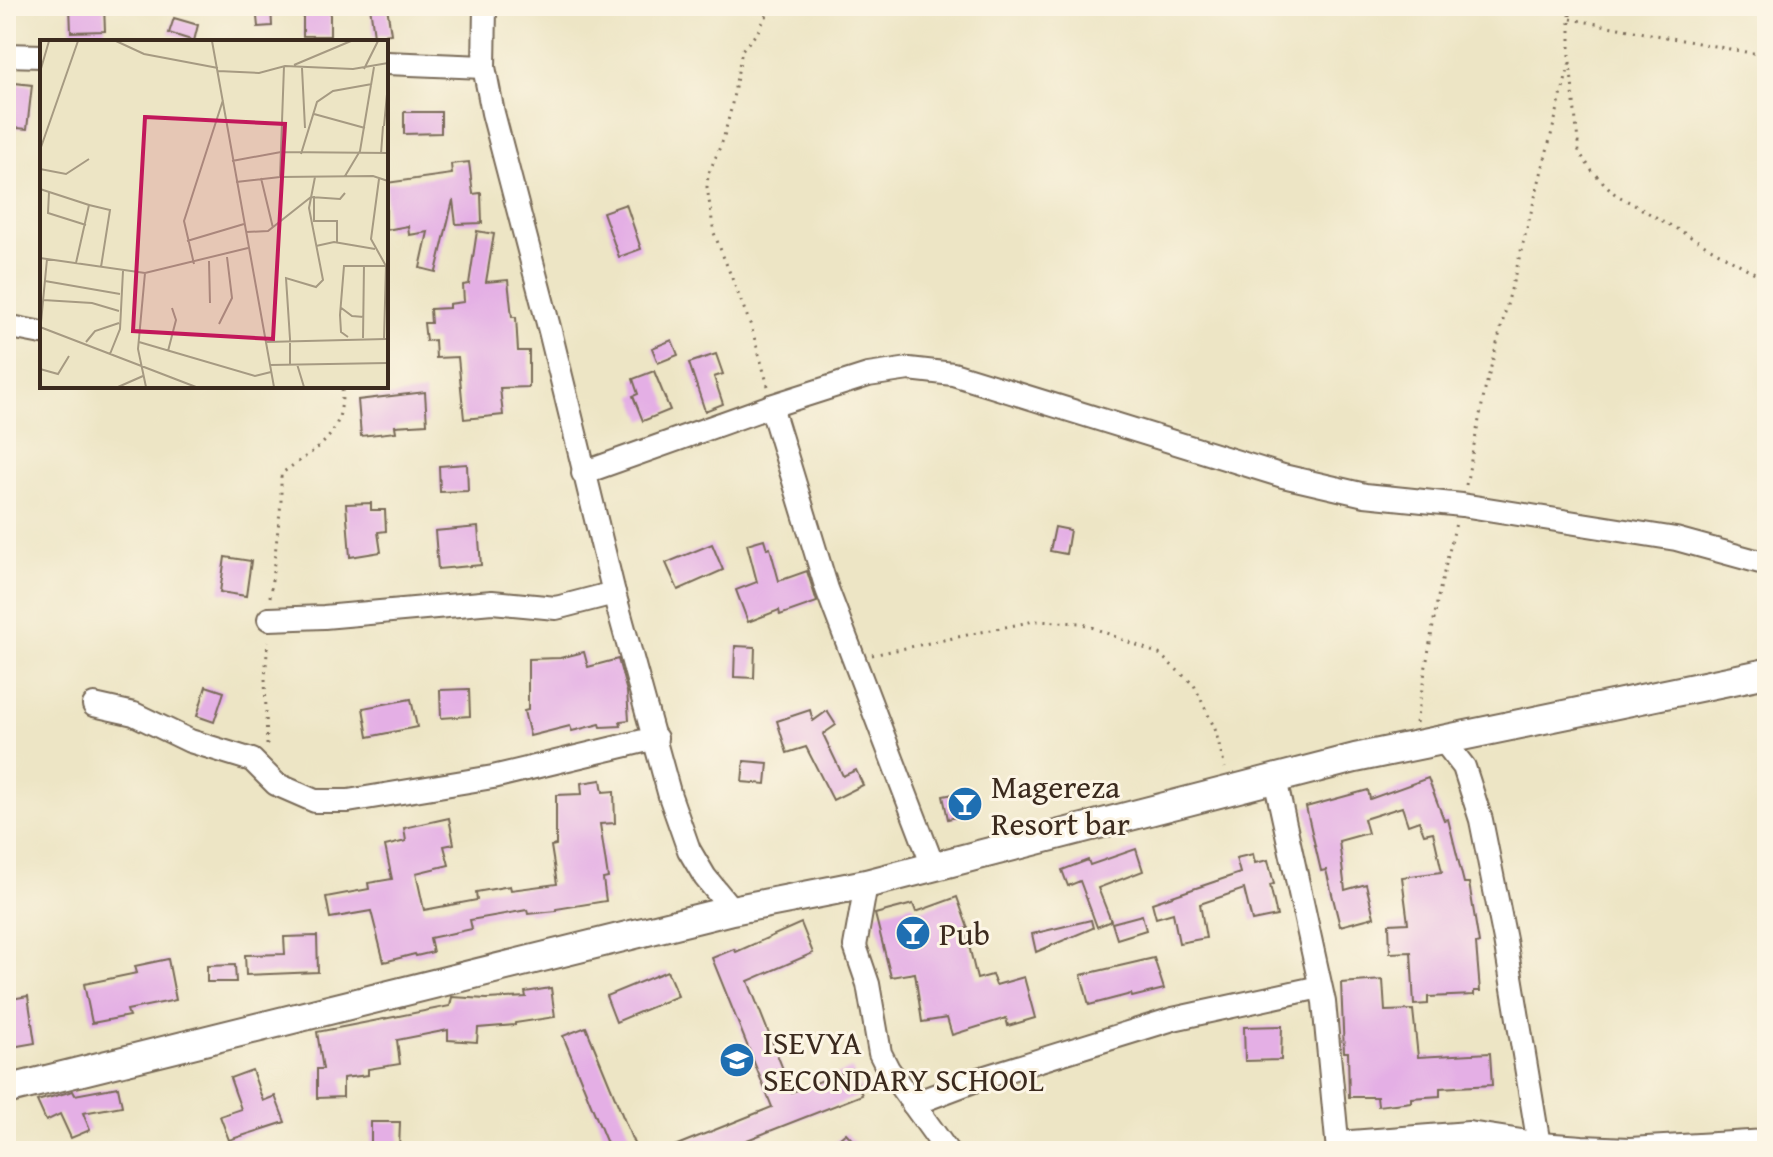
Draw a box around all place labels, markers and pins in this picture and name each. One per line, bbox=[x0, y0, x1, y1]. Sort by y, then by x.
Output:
place label: Magereza Resort bar bbox=[991, 763, 1130, 847]
bar icon: Magereza Resort bar bbox=[946, 785, 984, 823]
place label: Pub bbox=[939, 910, 990, 957]
bar icon: Pub bbox=[894, 914, 932, 952]
place label: ISEVYA SECONDARY SCHOOL bbox=[763, 1019, 1044, 1103]
school or university icon: ISEVYA SECONDARY SCHOOL bbox=[718, 1041, 756, 1079]

